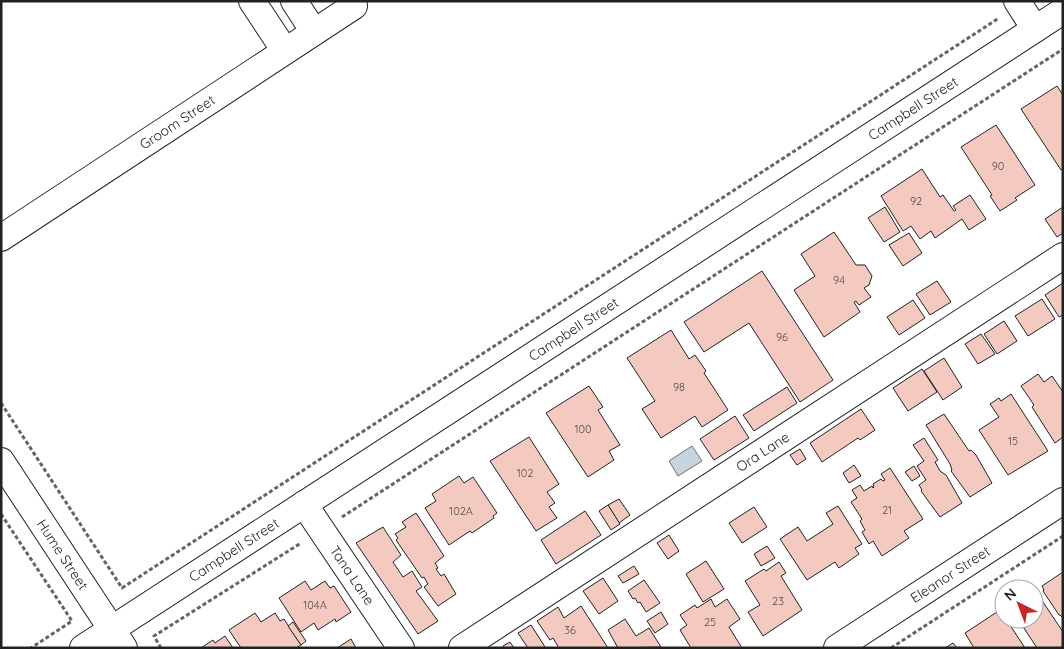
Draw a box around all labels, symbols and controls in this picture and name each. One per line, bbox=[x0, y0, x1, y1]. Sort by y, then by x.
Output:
street label: Campbell Street bbox=[865, 72, 962, 144]
street label: Groom Street bbox=[136, 91, 219, 153]
house number: 90 bbox=[992, 159, 1004, 173]
house number: 92 bbox=[910, 194, 922, 208]
house number: 94 bbox=[833, 273, 845, 287]
street label: Campbell Street bbox=[525, 293, 622, 365]
house number: 96 bbox=[776, 330, 788, 344]
house number: 98 bbox=[673, 380, 685, 394]
house number: 100 bbox=[574, 422, 592, 436]
street label: Ora Lane bbox=[733, 428, 793, 476]
house number: 15 bbox=[1008, 434, 1018, 448]
house number: 102 bbox=[517, 466, 533, 480]
house number: 21 bbox=[882, 503, 892, 517]
house number: 102A bbox=[449, 504, 473, 518]
street label: Campbell Street bbox=[185, 514, 283, 586]
street label: Hume Street bbox=[33, 516, 92, 594]
street label: Tana Lane bbox=[326, 542, 379, 609]
street label: Eleanor Street bbox=[907, 542, 994, 607]
north arrow bbox=[994, 579, 1044, 629]
text: N bbox=[1000, 584, 1020, 604]
house number: 23 bbox=[772, 594, 784, 608]
house number: 104A bbox=[303, 598, 327, 612]
house number: 25 bbox=[704, 615, 716, 629]
house number: 36 bbox=[564, 623, 576, 637]

